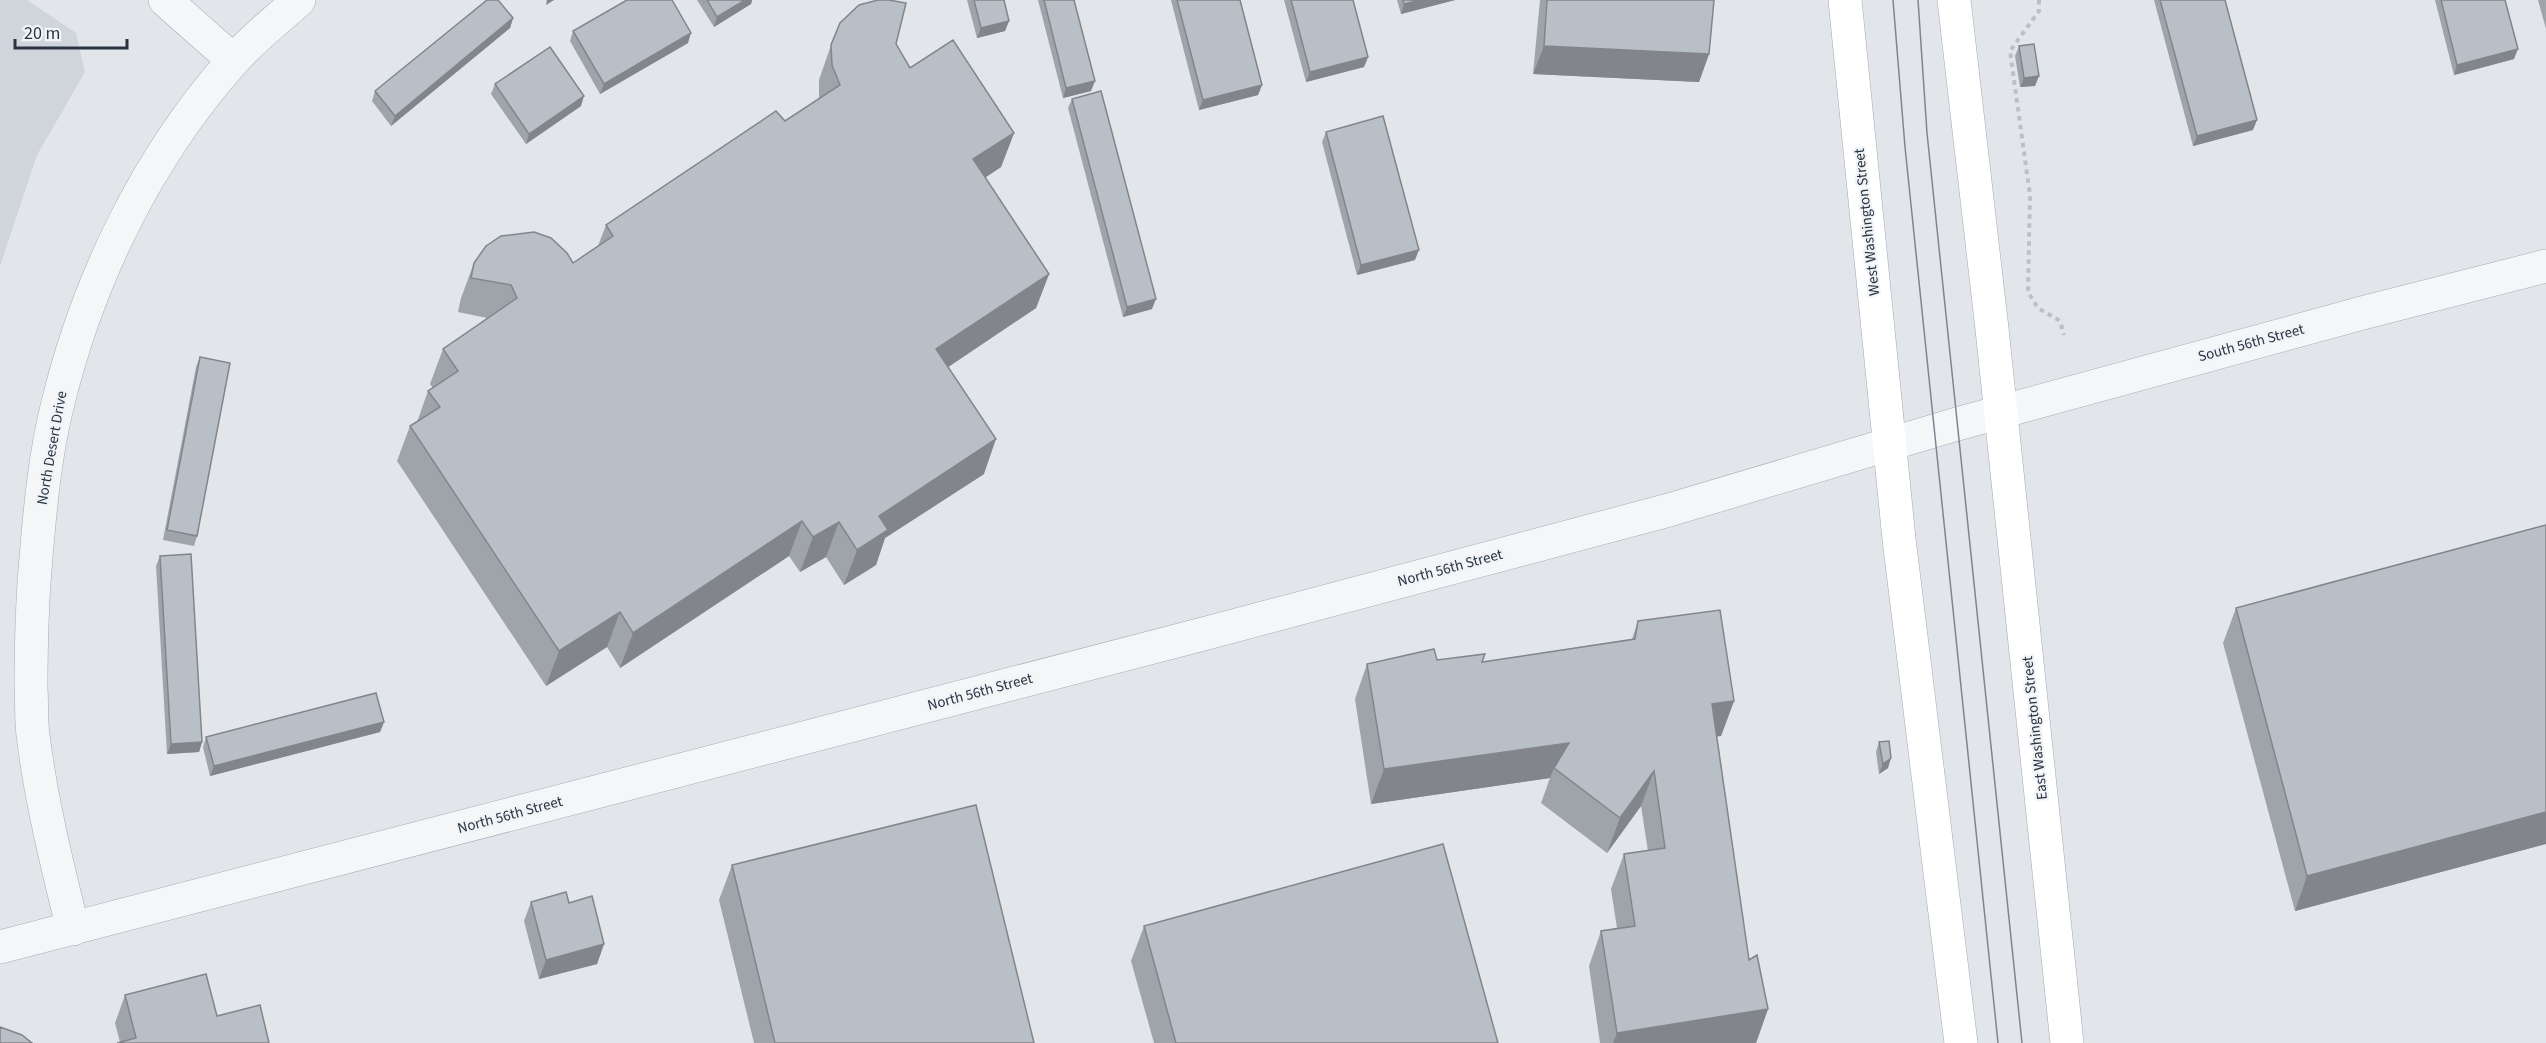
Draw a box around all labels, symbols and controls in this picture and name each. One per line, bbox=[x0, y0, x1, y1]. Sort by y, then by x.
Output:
scale bar bbox=[15, 12, 128, 50]
text: 20 m bbox=[24, 21, 60, 46]
street label: West Washington Street bbox=[1849, 147, 1885, 297]
street label: South 56th Street bbox=[2196, 319, 2306, 367]
street label: North Desert Drive bbox=[32, 389, 72, 507]
street label: North 56th Street bbox=[1395, 544, 1505, 592]
street label: East Washington Street bbox=[2017, 655, 2053, 801]
street label: North 56th Street bbox=[925, 668, 1035, 716]
street label: North 56th Street bbox=[455, 791, 565, 839]

